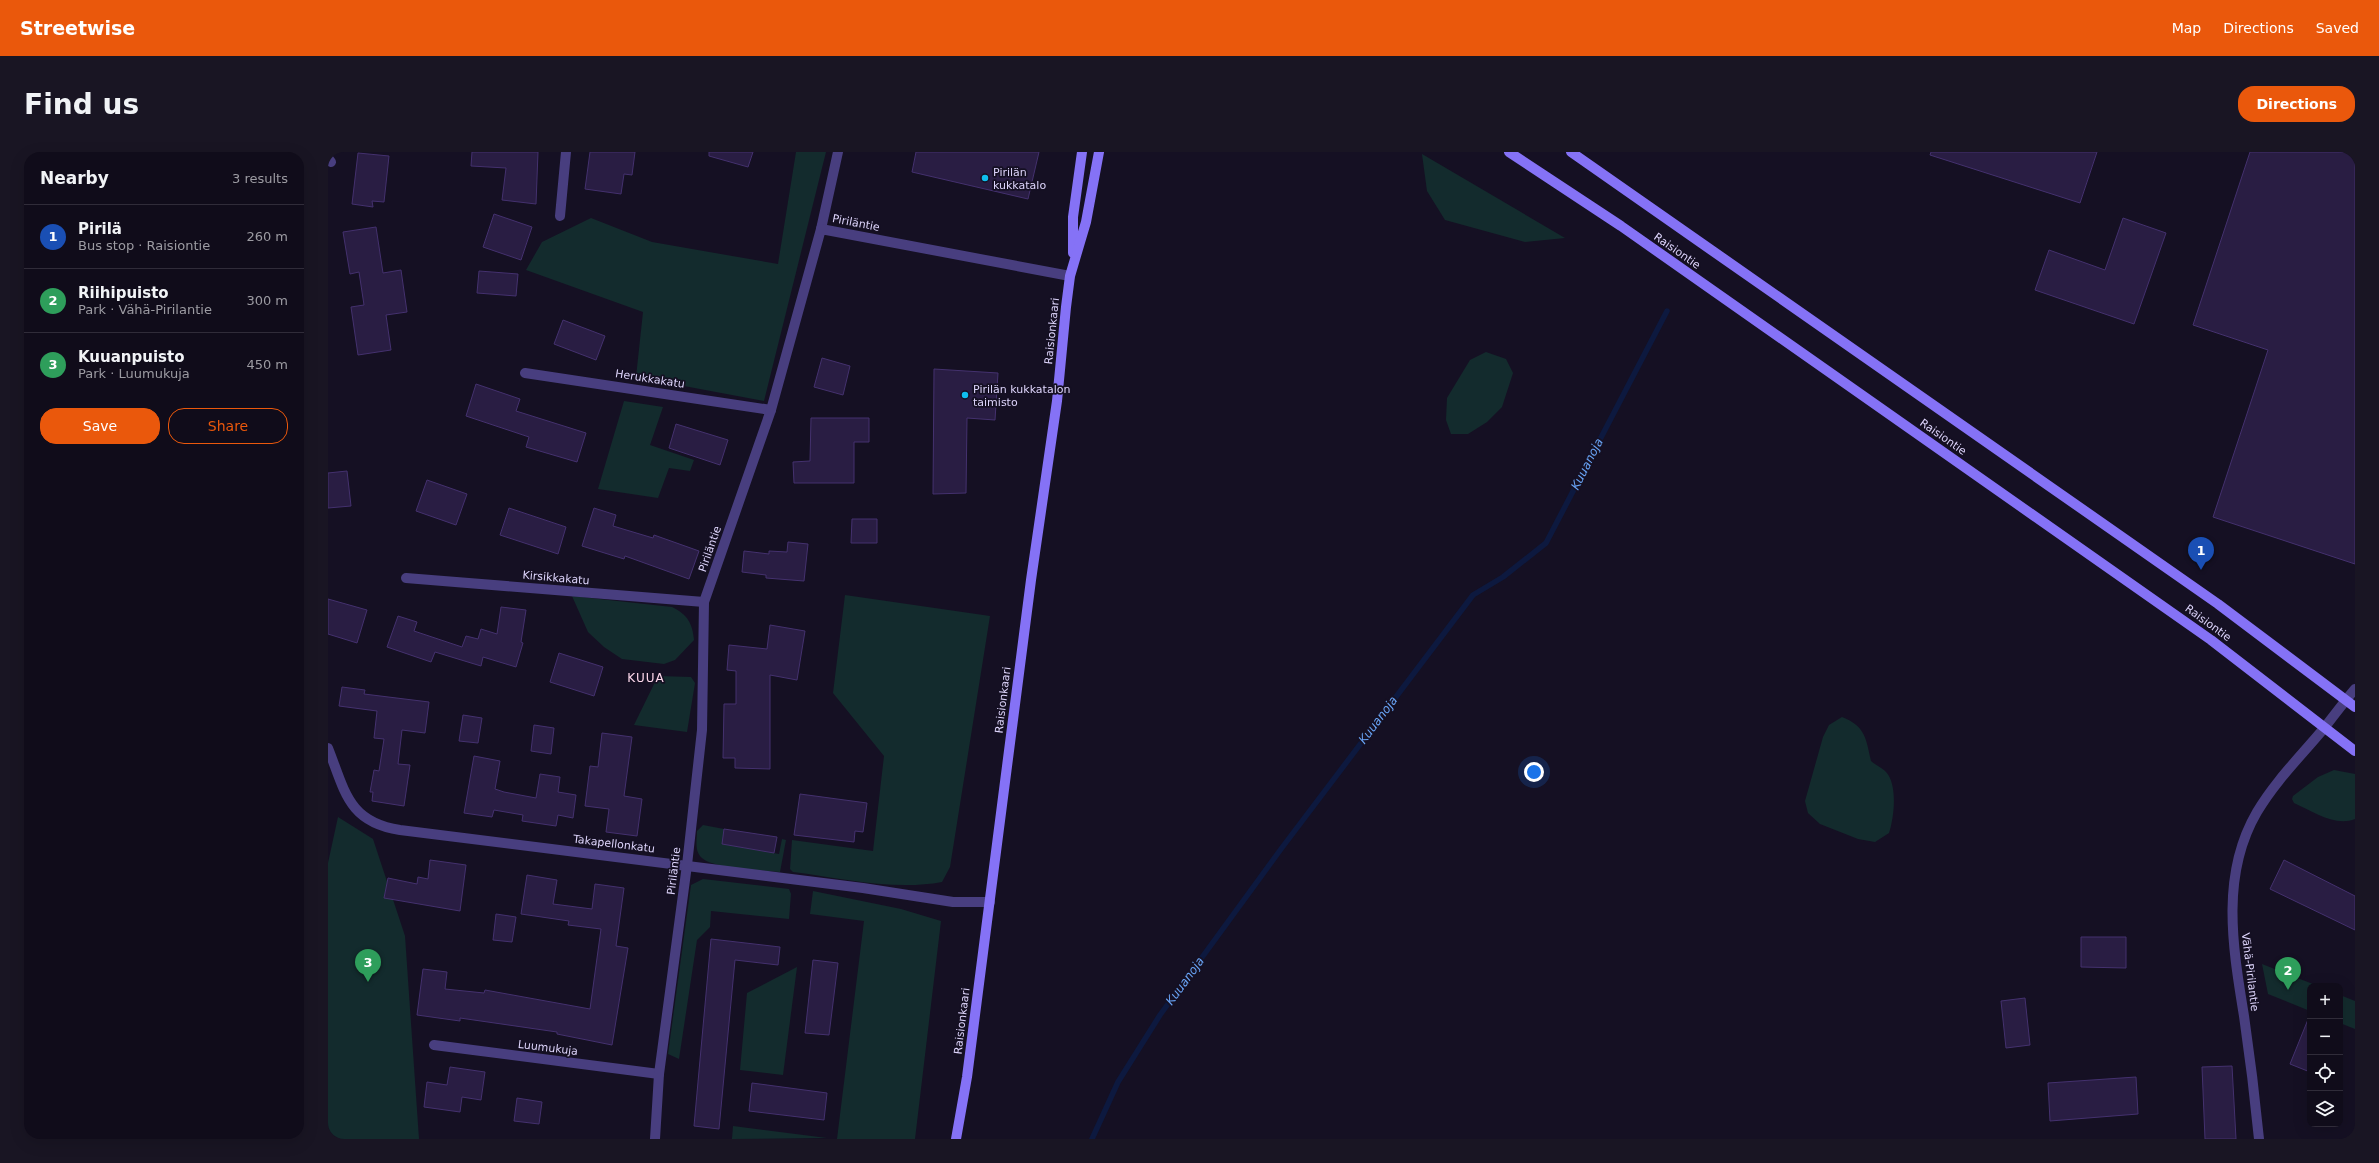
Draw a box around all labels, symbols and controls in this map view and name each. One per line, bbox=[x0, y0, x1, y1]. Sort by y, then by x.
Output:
text: Streetwise bbox=[20, 17, 135, 39]
text: Map bbox=[2172, 20, 2201, 36]
text: Directions bbox=[2223, 20, 2294, 36]
text: Saved bbox=[2316, 20, 2359, 36]
button: Directions bbox=[2238, 86, 2355, 122]
text: Find us bbox=[24, 88, 139, 121]
place label: Pirilän kukkatalo bbox=[993, 166, 1046, 192]
text: Nearby bbox=[40, 168, 109, 188]
text: 3 results bbox=[232, 171, 288, 186]
marker: Pirilän kukkatalo bbox=[980, 173, 990, 183]
street label: Piriläntie bbox=[831, 212, 881, 234]
text: Pirilä bbox=[78, 220, 122, 238]
text: 1 bbox=[48, 229, 58, 244]
text: 260 m bbox=[246, 229, 288, 244]
street label: Raisiontie bbox=[1651, 230, 1703, 272]
text: Bus stop · Raisiontie bbox=[78, 238, 210, 253]
text: Riihipuisto bbox=[78, 284, 169, 302]
text: 2 bbox=[48, 293, 58, 308]
text: 300 m bbox=[246, 293, 288, 308]
street label: Raisionkaari bbox=[1042, 297, 1062, 365]
text: Park · Vähä-Pirilantie bbox=[78, 302, 212, 317]
text: Kuuanpuisto bbox=[78, 348, 184, 366]
text: 3 bbox=[48, 357, 58, 372]
text: 450 m bbox=[246, 357, 288, 372]
text: Park · Luumukuja bbox=[78, 366, 190, 381]
street label: Herukkakatu bbox=[614, 367, 686, 391]
place label: Pirilän kukkatalon taimisto bbox=[973, 383, 1070, 409]
marker: Pirilän kukkatalon taimisto bbox=[960, 390, 970, 400]
button: Save bbox=[40, 408, 160, 444]
button: Share bbox=[168, 408, 288, 444]
street label: Raisiontie bbox=[1917, 416, 1969, 458]
water label: Kuuanoja bbox=[1568, 436, 1606, 492]
street label: Piriläntie bbox=[696, 524, 724, 574]
pin: 1 bbox=[2188, 537, 2214, 570]
street label: Kirsikkakatu bbox=[522, 569, 590, 587]
street label: Raisiontie bbox=[2182, 602, 2234, 644]
street label: Raisionkaari bbox=[992, 666, 1014, 734]
district label: KUUA bbox=[627, 671, 665, 685]
water label: Kuuanoja bbox=[1356, 694, 1400, 746]
your location bbox=[1524, 762, 1544, 782]
street label: Takapellonkatu bbox=[571, 832, 656, 855]
street label: Piriläntie bbox=[665, 846, 683, 896]
street label: Vähä-Pirilantie bbox=[2239, 932, 2261, 1012]
pin: 3 bbox=[355, 949, 381, 982]
water label: Kuuanoja bbox=[1163, 954, 1207, 1008]
pin: 2 bbox=[2275, 957, 2301, 990]
map controls bbox=[2307, 983, 2343, 1127]
button: + bbox=[2307, 983, 2343, 1019]
street label: Raisionkaari bbox=[951, 987, 973, 1055]
button: − bbox=[2307, 1019, 2343, 1055]
street label: Luumukuja bbox=[517, 1038, 579, 1058]
button: locate bbox=[2307, 1055, 2343, 1091]
button: layers bbox=[2307, 1091, 2343, 1127]

